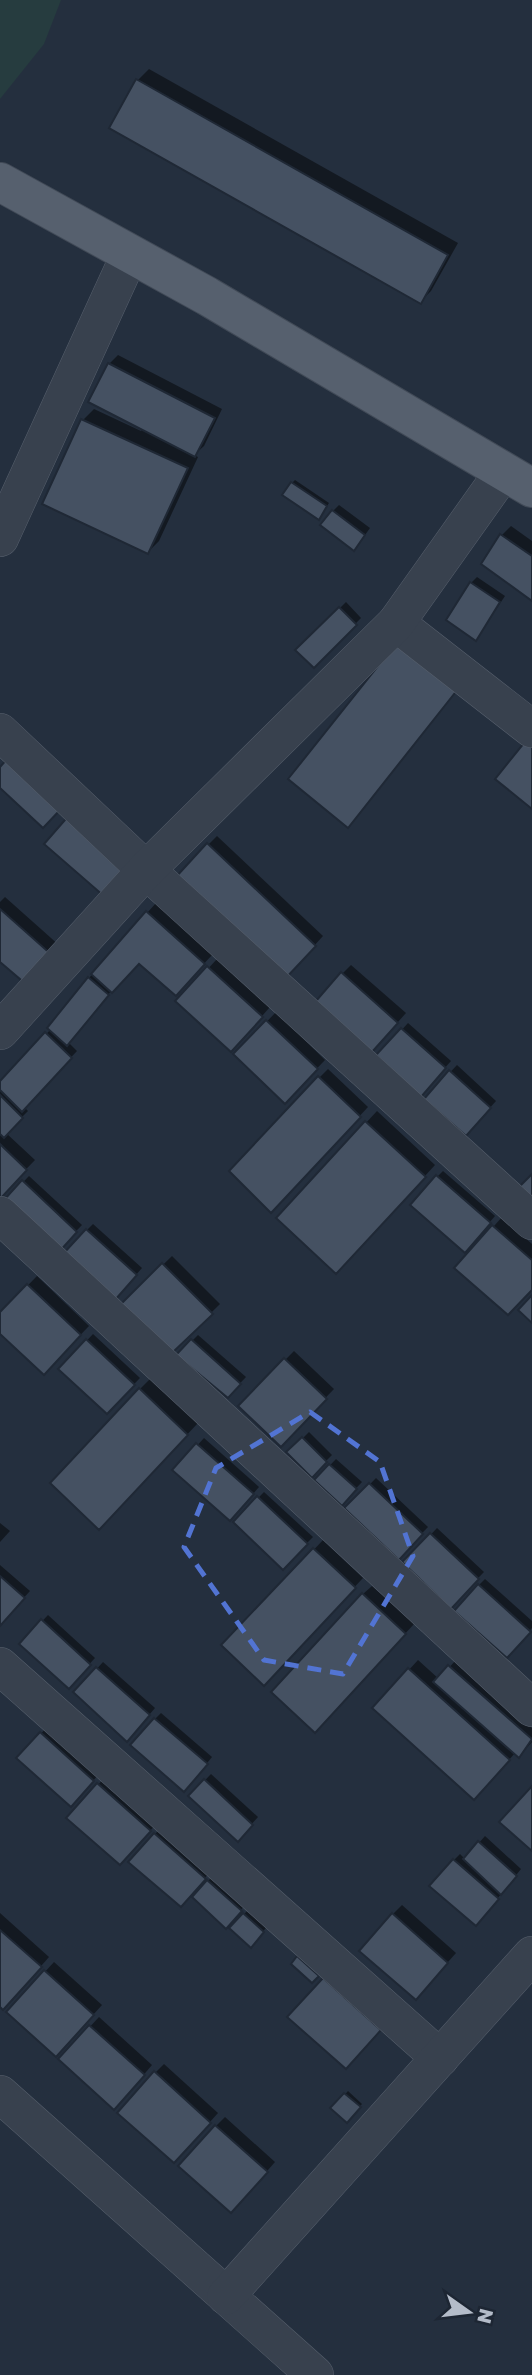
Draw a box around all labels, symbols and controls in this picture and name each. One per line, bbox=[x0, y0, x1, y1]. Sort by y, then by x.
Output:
north arrow bbox=[434, 2277, 504, 2347]
text: N bbox=[473, 2306, 499, 2326]

